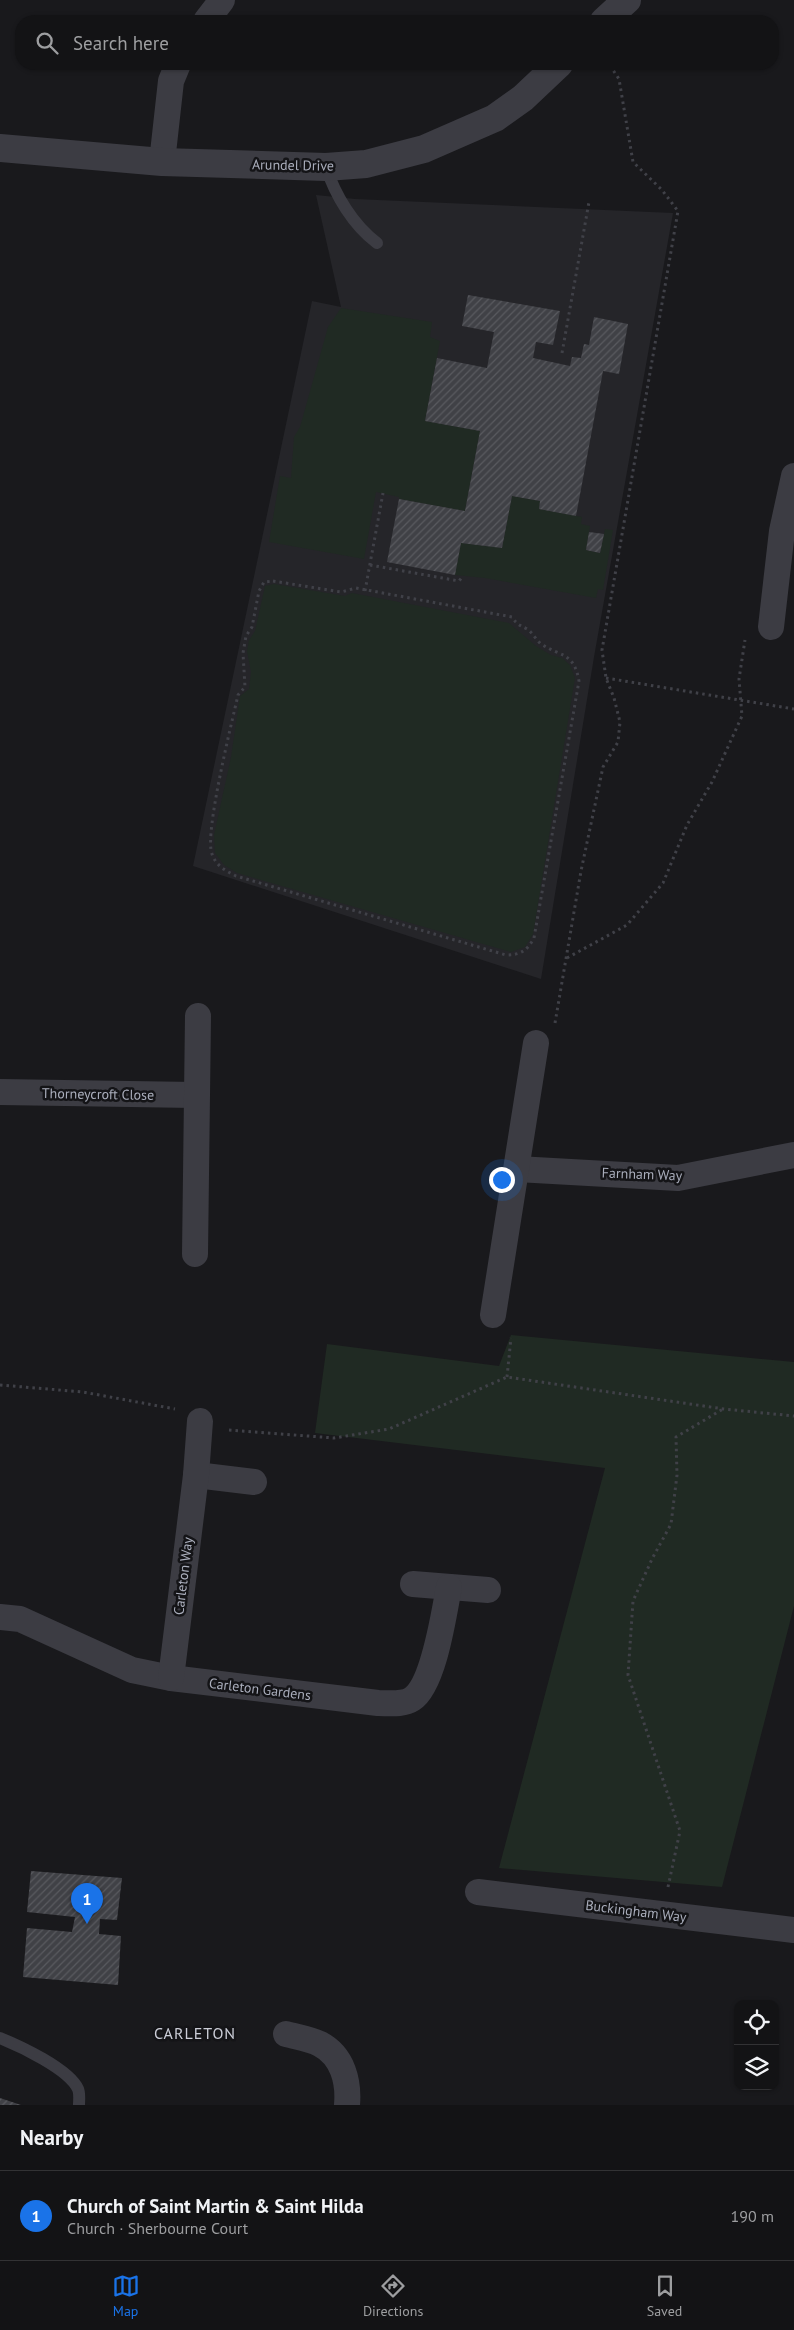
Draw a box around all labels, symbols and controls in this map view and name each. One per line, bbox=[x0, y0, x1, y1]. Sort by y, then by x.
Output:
search box bbox=[15, 15, 779, 70]
icon: search bbox=[33, 29, 61, 57]
text: Search here bbox=[73, 31, 169, 55]
street label: Arundel Drive bbox=[252, 155, 334, 175]
street label: Thorneycroft Close bbox=[42, 1084, 154, 1104]
street label: Farnham Way bbox=[601, 1164, 683, 1184]
your location bbox=[489, 1167, 515, 1193]
street label: Carleton Way bbox=[169, 1536, 197, 1616]
street label: Carleton Gardens bbox=[208, 1674, 312, 1704]
pin: 1 bbox=[71, 1883, 103, 1924]
street label: Buckingham Way bbox=[584, 1896, 688, 1926]
map controls bbox=[734, 2000, 779, 2090]
button: locate bbox=[734, 2000, 779, 2045]
district label: CARLETON bbox=[154, 2023, 236, 2043]
button: layers bbox=[734, 2045, 779, 2090]
text: Nearby bbox=[20, 2124, 83, 2151]
text: Church of Saint Martin & Saint Hilda bbox=[67, 2194, 364, 2218]
text: 1 bbox=[31, 2206, 41, 2226]
text: 190 m bbox=[731, 2206, 774, 2226]
text: Church · Sherbourne Court bbox=[67, 2218, 248, 2238]
tab: Map bbox=[112, 2272, 140, 2320]
tab: Directions bbox=[363, 2272, 423, 2320]
tab: Saved bbox=[647, 2272, 682, 2320]

